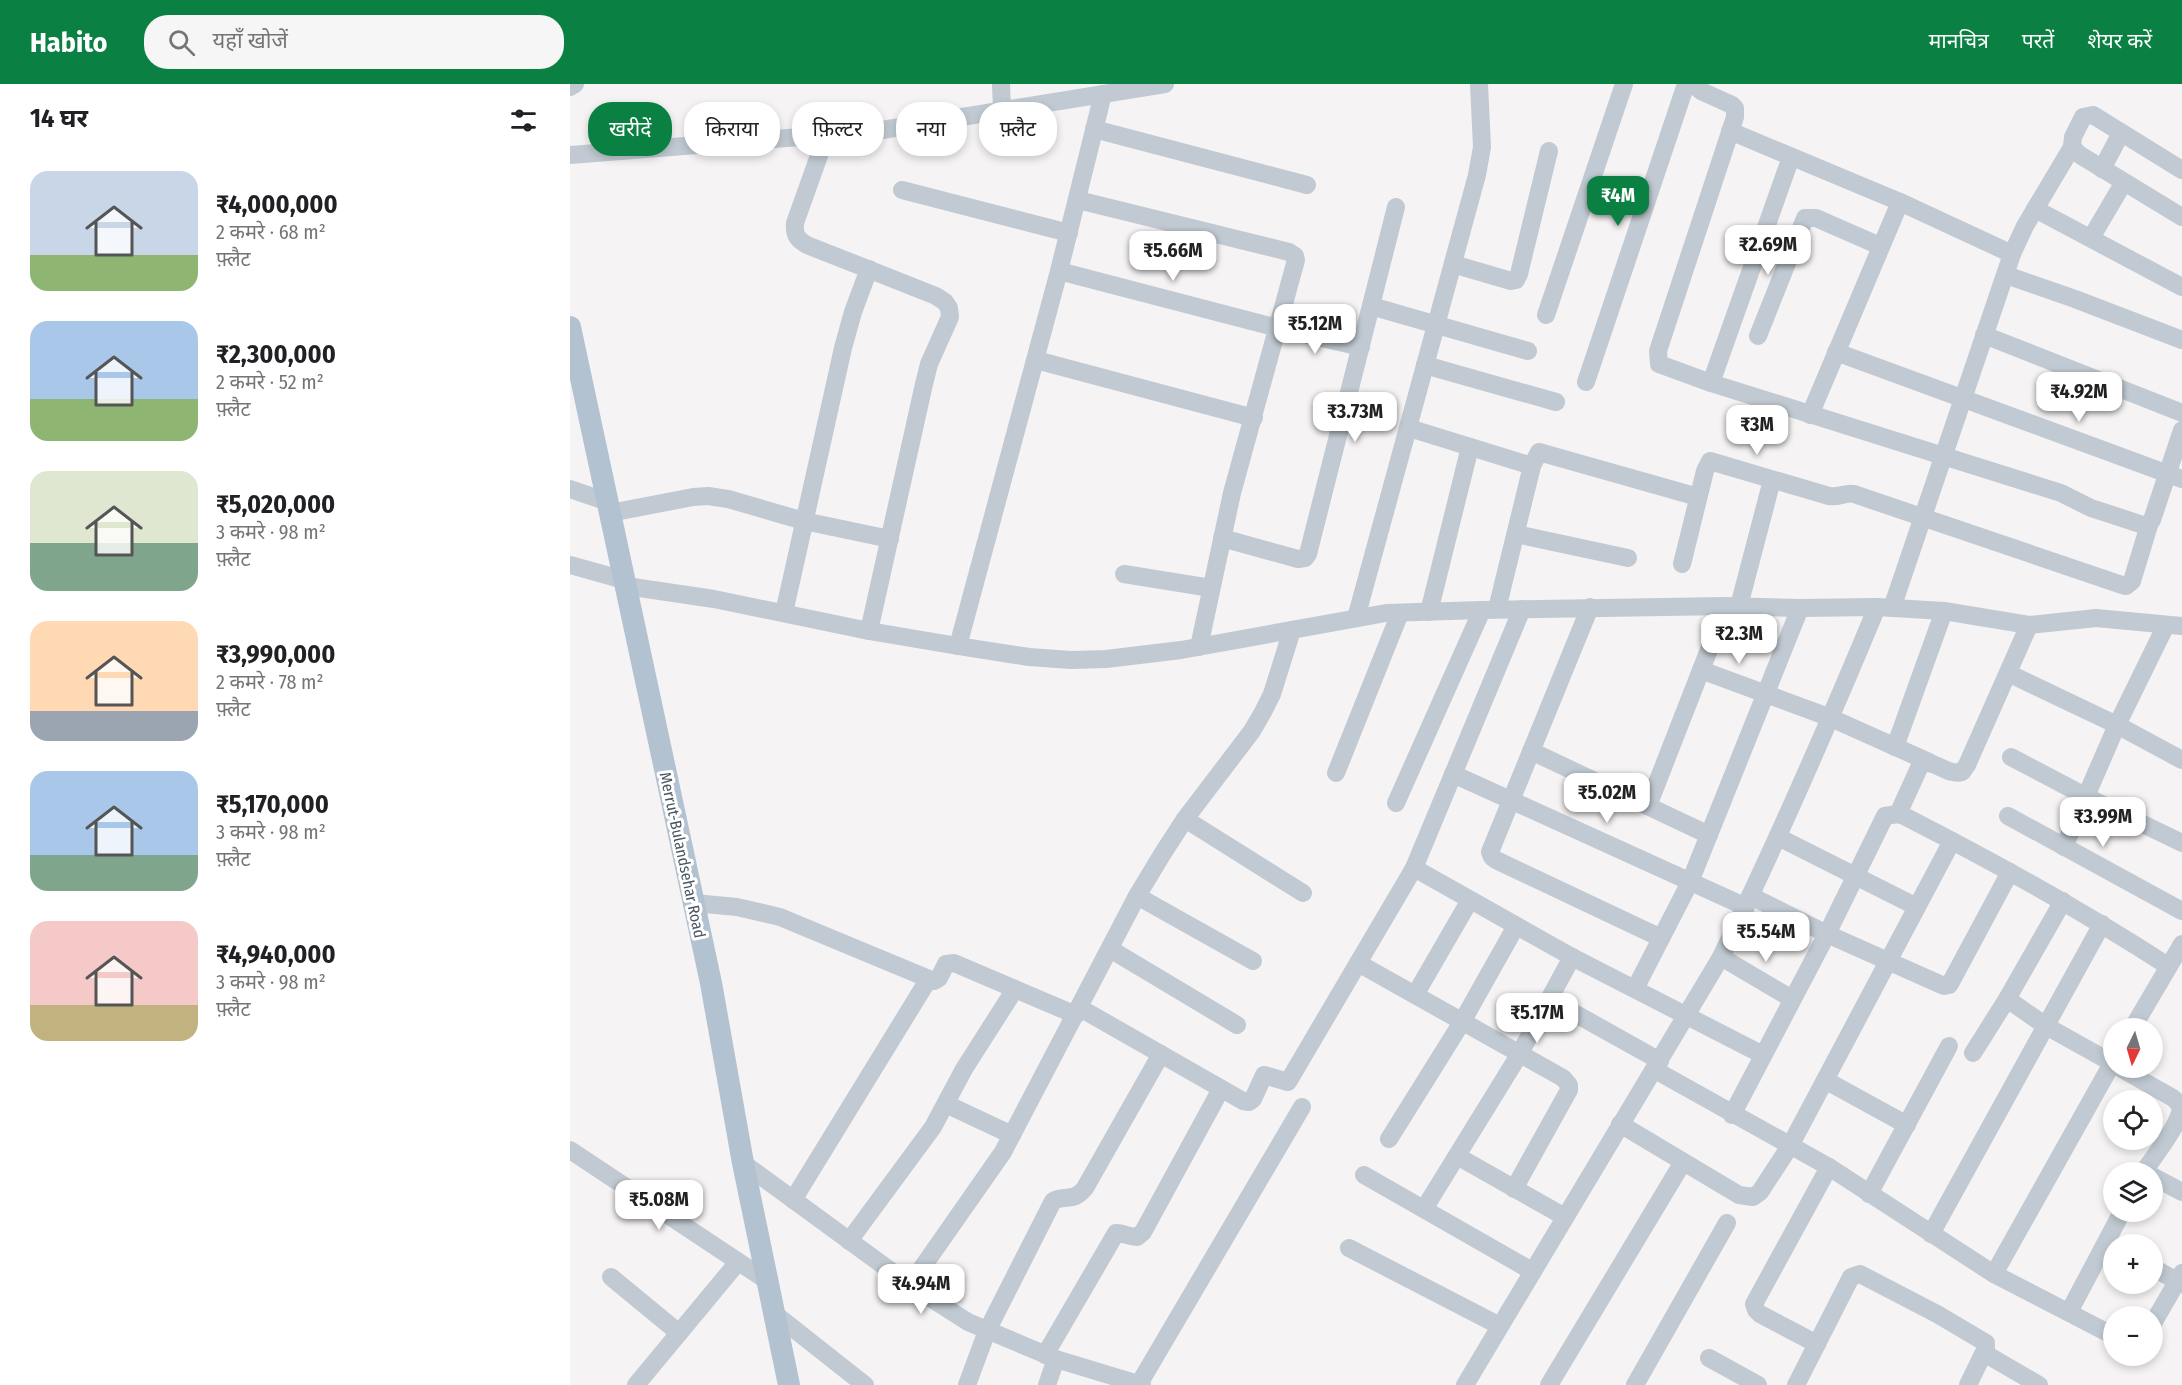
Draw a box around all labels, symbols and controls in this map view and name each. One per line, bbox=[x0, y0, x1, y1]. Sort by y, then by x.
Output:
search box bbox=[144, 15, 564, 69]
text: Habito bbox=[30, 26, 108, 59]
icon: search bbox=[165, 26, 198, 59]
text: यहाँ खोजें bbox=[213, 27, 288, 54]
text: मानचित्र bbox=[1929, 28, 1989, 54]
text: परतें bbox=[2022, 28, 2054, 54]
text: शेयर करें bbox=[2087, 28, 2152, 54]
chip: खरीदें bbox=[588, 102, 672, 156]
chip: किराया bbox=[684, 102, 780, 156]
chip: फ़िल्टर bbox=[792, 102, 884, 156]
chip: नया bbox=[896, 102, 967, 156]
chip: फ़्लैट bbox=[979, 102, 1057, 156]
text: 14 घर bbox=[30, 103, 88, 134]
icon: filters bbox=[507, 104, 540, 137]
pin: ₹4M bbox=[1589, 176, 1647, 227]
text: ₹4M bbox=[1601, 183, 1635, 207]
text: ₹4,000,000 bbox=[216, 189, 338, 220]
icon: home bbox=[78, 195, 150, 267]
text: 2 कमरे · 68 m² bbox=[216, 220, 326, 244]
pin: ₹2.69M bbox=[1719, 225, 1817, 276]
pin: ₹5.66M bbox=[1124, 231, 1222, 282]
text: ₹2.69M bbox=[1739, 232, 1797, 256]
text: ₹5.66M bbox=[1143, 238, 1203, 262]
text: फ़्लैट bbox=[216, 247, 251, 271]
pin: ₹5.12M bbox=[1266, 304, 1364, 355]
text: ₹5.12M bbox=[1288, 311, 1342, 335]
text: ₹2,300,000 bbox=[216, 339, 336, 370]
icon: home bbox=[78, 345, 150, 417]
text: 2 कमरे · 52 m² bbox=[216, 370, 324, 394]
pin: ₹4.92M bbox=[2030, 372, 2128, 423]
text: ₹4.92M bbox=[2050, 379, 2108, 403]
pin: ₹3.73M bbox=[1306, 392, 1404, 443]
text: फ़्लैट bbox=[216, 397, 251, 421]
text: ₹3.73M bbox=[1327, 399, 1383, 423]
pin: ₹3M bbox=[1728, 405, 1786, 456]
text: ₹3M bbox=[1740, 412, 1774, 436]
text: ₹5,020,000 bbox=[216, 489, 335, 520]
icon: home bbox=[78, 495, 150, 567]
text: 3 कमरे · 98 m² bbox=[216, 520, 326, 544]
text: फ़्लैट bbox=[216, 547, 251, 571]
pin: ₹2.3M bbox=[1697, 614, 1781, 665]
text: ₹2.3M bbox=[1715, 621, 1763, 645]
text: ₹3,990,000 bbox=[216, 639, 336, 670]
icon: home bbox=[78, 645, 150, 717]
text: 2 कमरे · 78 m² bbox=[216, 670, 324, 694]
text: फ़्लैट bbox=[216, 697, 251, 721]
street label: Merrut-Bulandsehar Road bbox=[656, 770, 709, 940]
pin: ₹5.02M bbox=[1558, 773, 1656, 824]
text: ₹5.02M bbox=[1578, 780, 1636, 804]
text: ₹5,170,000 bbox=[216, 789, 329, 820]
icon: home bbox=[78, 795, 150, 867]
pin: ₹3.99M bbox=[2054, 797, 2152, 848]
text: ₹3.99M bbox=[2074, 804, 2132, 828]
text: 3 कमरे · 98 m² bbox=[216, 820, 326, 844]
text: फ़्लैट bbox=[216, 847, 251, 871]
pin: ₹5.54M bbox=[1717, 912, 1815, 963]
text: ₹5.54M bbox=[1737, 919, 1795, 943]
text: ₹4,940,000 bbox=[216, 939, 336, 970]
icon: home bbox=[78, 945, 150, 1017]
text: 3 कमरे · 98 m² bbox=[216, 970, 326, 994]
pin: ₹5.17M bbox=[1488, 993, 1586, 1044]
text: फ़्लैट bbox=[216, 997, 251, 1021]
text: ₹5.17M bbox=[1510, 1000, 1564, 1024]
north arrow bbox=[2103, 1018, 2163, 1078]
map controls bbox=[2103, 1018, 2163, 1366]
button: locate bbox=[2103, 1090, 2163, 1150]
button: layers bbox=[2103, 1162, 2163, 1222]
pin: ₹5.08M bbox=[610, 1180, 708, 1231]
text: ₹5.08M bbox=[629, 1187, 689, 1211]
button: + bbox=[2103, 1234, 2163, 1294]
pin: ₹4.94M bbox=[872, 1264, 970, 1315]
text: ₹4.94M bbox=[892, 1271, 950, 1295]
button: − bbox=[2103, 1306, 2163, 1366]

